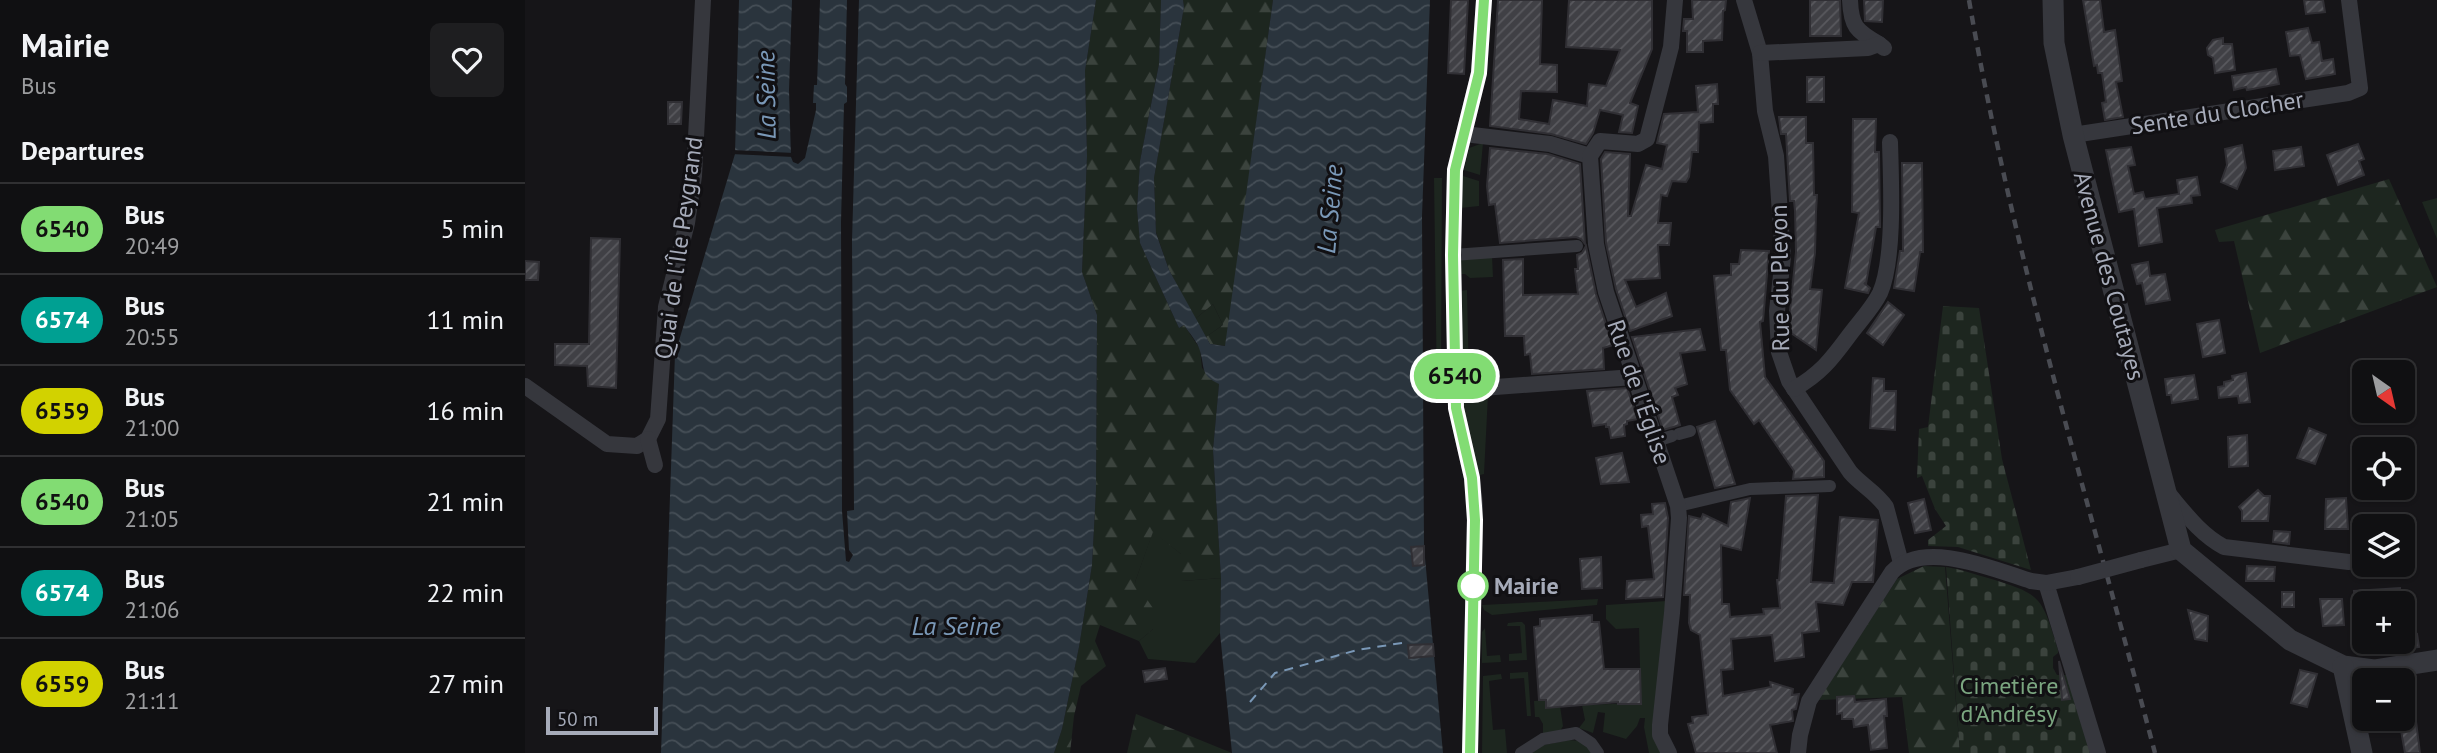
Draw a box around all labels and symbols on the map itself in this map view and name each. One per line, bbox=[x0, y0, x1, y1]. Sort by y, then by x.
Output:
water label: La Seine bbox=[748, 50, 783, 140]
street label: Sente du Clocher bbox=[2128, 84, 2306, 141]
street label: Quai de l'Île Peygrand bbox=[648, 135, 709, 361]
water label: La Seine bbox=[1309, 163, 1350, 255]
street label: Avenue des Coutayes bbox=[2067, 168, 2152, 384]
street label: Rue du Pleyon bbox=[1763, 204, 1796, 352]
street label: Rue de l'Église bbox=[1600, 315, 1679, 468]
line badge: 6540 bbox=[1406, 353, 1504, 399]
north arrow bbox=[2352, 360, 2415, 424]
place label: Mairie bbox=[1494, 570, 1559, 601]
marker: Mairie bbox=[1458, 571, 1488, 601]
water label: La Seine bbox=[911, 609, 1001, 642]
park label: Cimetière d'Andrésy bbox=[1960, 670, 2058, 729]
scale bar bbox=[546, 704, 658, 736]

